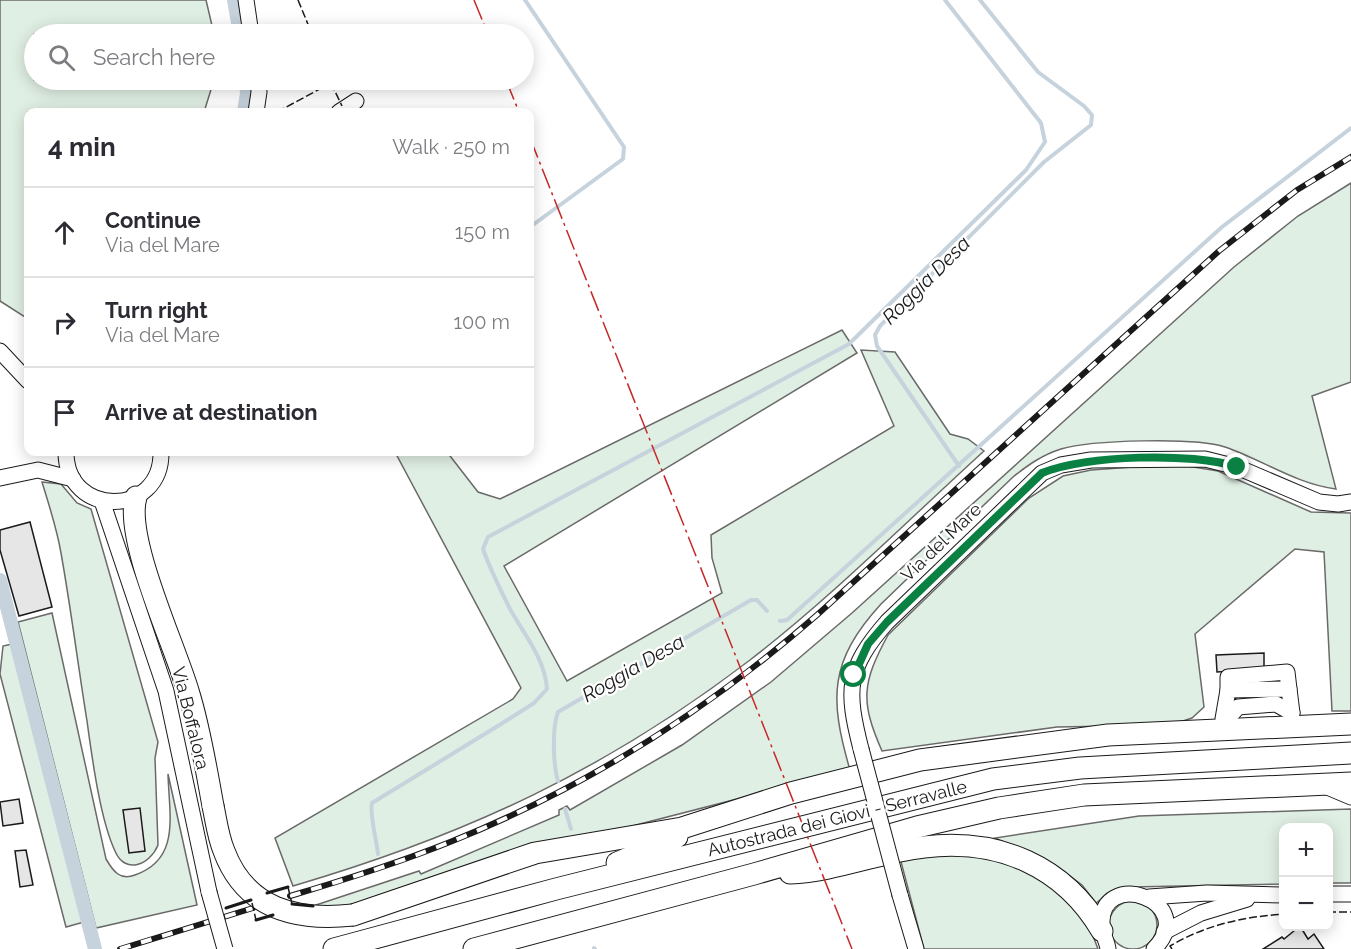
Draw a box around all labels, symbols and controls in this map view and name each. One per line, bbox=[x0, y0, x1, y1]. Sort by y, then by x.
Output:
search box bbox=[24, 24, 534, 90]
icon: search bbox=[45, 41, 78, 74]
text: Search here bbox=[93, 44, 215, 70]
text: 4 min bbox=[48, 132, 116, 162]
text: Walk · 250 m bbox=[392, 135, 510, 159]
text: Continue bbox=[105, 207, 201, 233]
icon: ahead bbox=[48, 216, 81, 249]
text: 150 m bbox=[455, 220, 510, 244]
water label: Roggia Desa bbox=[877, 231, 975, 329]
text: Via del Mare bbox=[105, 233, 220, 257]
text: Turn right bbox=[105, 297, 208, 323]
icon: right bbox=[48, 306, 81, 339]
text: 100 m bbox=[453, 310, 510, 334]
text: Via del Mare bbox=[105, 323, 220, 347]
icon: arrive bbox=[48, 396, 81, 429]
text: Arrive at destination bbox=[105, 399, 318, 425]
route end bbox=[1223, 453, 1249, 479]
street label: Via del Mare bbox=[897, 498, 986, 585]
water label: Roggia Desa bbox=[577, 629, 689, 707]
route start bbox=[840, 661, 866, 687]
street label: Via Boffalora bbox=[168, 665, 214, 771]
street label: Autostrada dei Giovi - Serravalle bbox=[705, 775, 969, 860]
map controls bbox=[1279, 823, 1333, 931]
button: + bbox=[1279, 823, 1333, 877]
button: − bbox=[1279, 877, 1333, 931]

